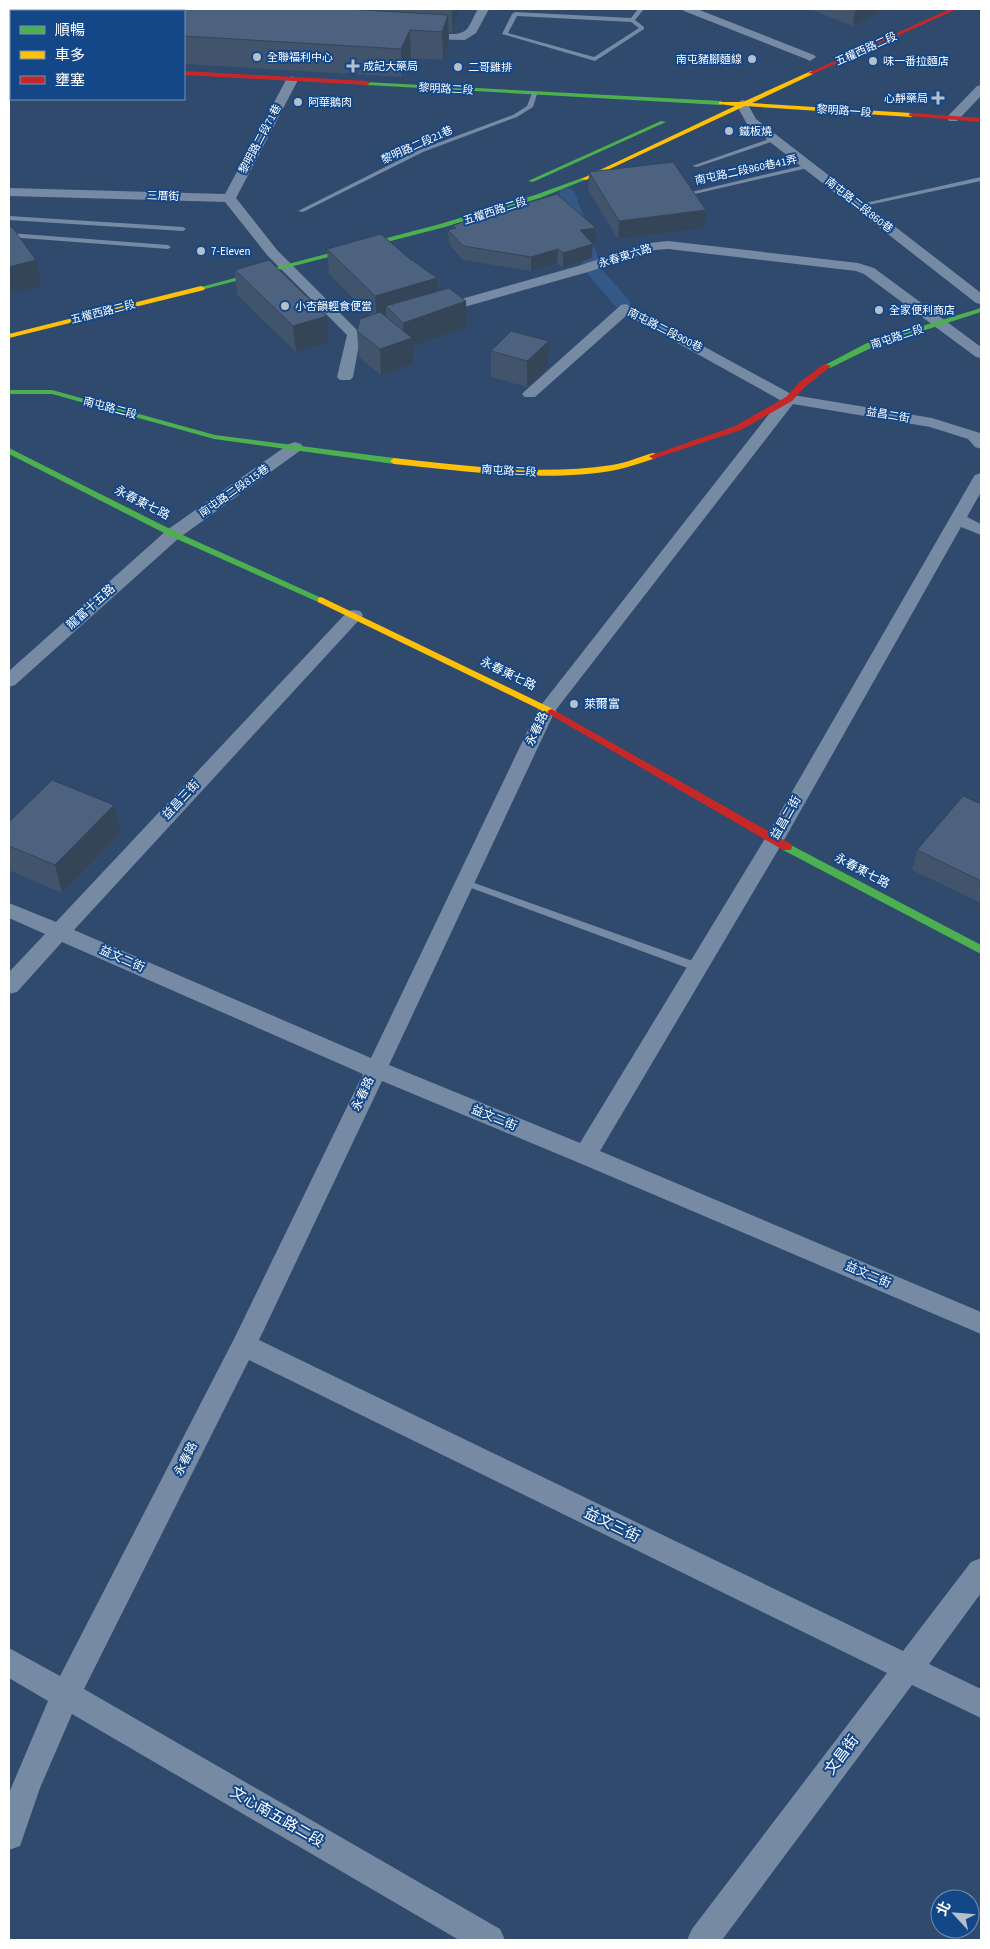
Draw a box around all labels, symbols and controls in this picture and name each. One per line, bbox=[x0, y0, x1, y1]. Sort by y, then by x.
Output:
legend bbox=[10, 10, 185, 100]
text: 順暢 bbox=[55, 20, 85, 41]
street label: 五權西路二段 bbox=[833, 29, 899, 69]
text: 車多 bbox=[55, 45, 85, 66]
place label: 全聯福利中心 bbox=[267, 50, 333, 65]
marker: 全聯福利中心 bbox=[251, 51, 263, 63]
place label: 南屯豬腳麵線 bbox=[676, 52, 742, 67]
marker: 南屯豬腳麵線 bbox=[746, 53, 758, 65]
place label: 味一番拉麵店 bbox=[883, 54, 949, 69]
marker: 味一番拉麵店 bbox=[867, 55, 879, 67]
place label: 成記大藥局 bbox=[363, 59, 418, 74]
marker: 成記大藥局 bbox=[347, 60, 359, 72]
place label: 二哥雞排 bbox=[468, 60, 512, 75]
marker: 二哥雞排 bbox=[452, 61, 464, 73]
text: 壅塞 bbox=[55, 70, 85, 91]
street label: 黎明路二段 bbox=[418, 80, 474, 98]
place label: 心靜藥局 bbox=[884, 91, 928, 106]
marker: 心靜藥局 bbox=[932, 92, 944, 104]
place label: 阿華鵝肉 bbox=[308, 95, 352, 110]
marker: 阿華鵝肉 bbox=[292, 96, 304, 108]
street label: 黎明路二段71巷 bbox=[235, 102, 285, 176]
street label: 黎明路一段 bbox=[816, 102, 872, 120]
street label: 黎明路二段21巷 bbox=[379, 123, 455, 167]
place label: 鐵板燒 bbox=[739, 124, 772, 139]
marker: 鐵板燒 bbox=[723, 125, 735, 137]
street label: 南屯路二段860巷41弄 bbox=[693, 152, 799, 188]
street label: 南屯路二段860巷 bbox=[822, 174, 896, 236]
street label: 三厝街 bbox=[146, 188, 180, 204]
street label: 五權西路二段 bbox=[461, 194, 529, 228]
street label: 永春東六路 bbox=[597, 241, 653, 271]
place label: 7-Eleven bbox=[211, 244, 251, 259]
marker: 7-Eleven bbox=[195, 245, 207, 257]
street label: 五權西路二段 bbox=[69, 297, 137, 327]
place label: 小杏韻輕食便當 bbox=[295, 299, 372, 314]
marker: 小杏韻輕食便當 bbox=[279, 300, 291, 312]
place label: 全家便利商店 bbox=[889, 303, 955, 318]
marker: 全家便利商店 bbox=[873, 304, 885, 316]
street label: 南屯路二段900巷 bbox=[625, 305, 705, 355]
street label: 南屯路二段 bbox=[869, 321, 925, 353]
street label: 南屯路二段 bbox=[81, 394, 139, 422]
street label: 益昌二街 bbox=[865, 404, 911, 426]
street label: 南屯路二段815巷 bbox=[196, 461, 272, 521]
street label: 南屯路二段 bbox=[481, 462, 537, 480]
street label: 永春東七路 bbox=[111, 482, 173, 524]
street label: 龍富十五路 bbox=[63, 581, 119, 633]
street label: 永春東七路 bbox=[477, 653, 539, 695]
place label: 萊爾富 bbox=[584, 696, 620, 713]
marker: 萊爾富 bbox=[568, 698, 580, 710]
street label: 永春路 bbox=[522, 709, 552, 749]
street label: 益昌三街 bbox=[158, 777, 204, 823]
street label: 益昌二街 bbox=[767, 793, 805, 843]
street label: 永春東七路 bbox=[832, 849, 892, 893]
street label: 益文二街 bbox=[97, 941, 147, 977]
street label: 永春路 bbox=[348, 1074, 378, 1114]
street label: 益文二街 bbox=[469, 1101, 519, 1135]
street label: 益文二街 bbox=[843, 1258, 893, 1292]
street label: 永春路 bbox=[170, 1439, 202, 1479]
street label: 益文三街 bbox=[580, 1502, 644, 1548]
street label: 文昌街 bbox=[820, 1731, 864, 1779]
street label: 文心南五路二段 bbox=[226, 1782, 328, 1852]
north arrow bbox=[930, 1889, 980, 1939]
text: 北 bbox=[932, 1898, 956, 1919]

